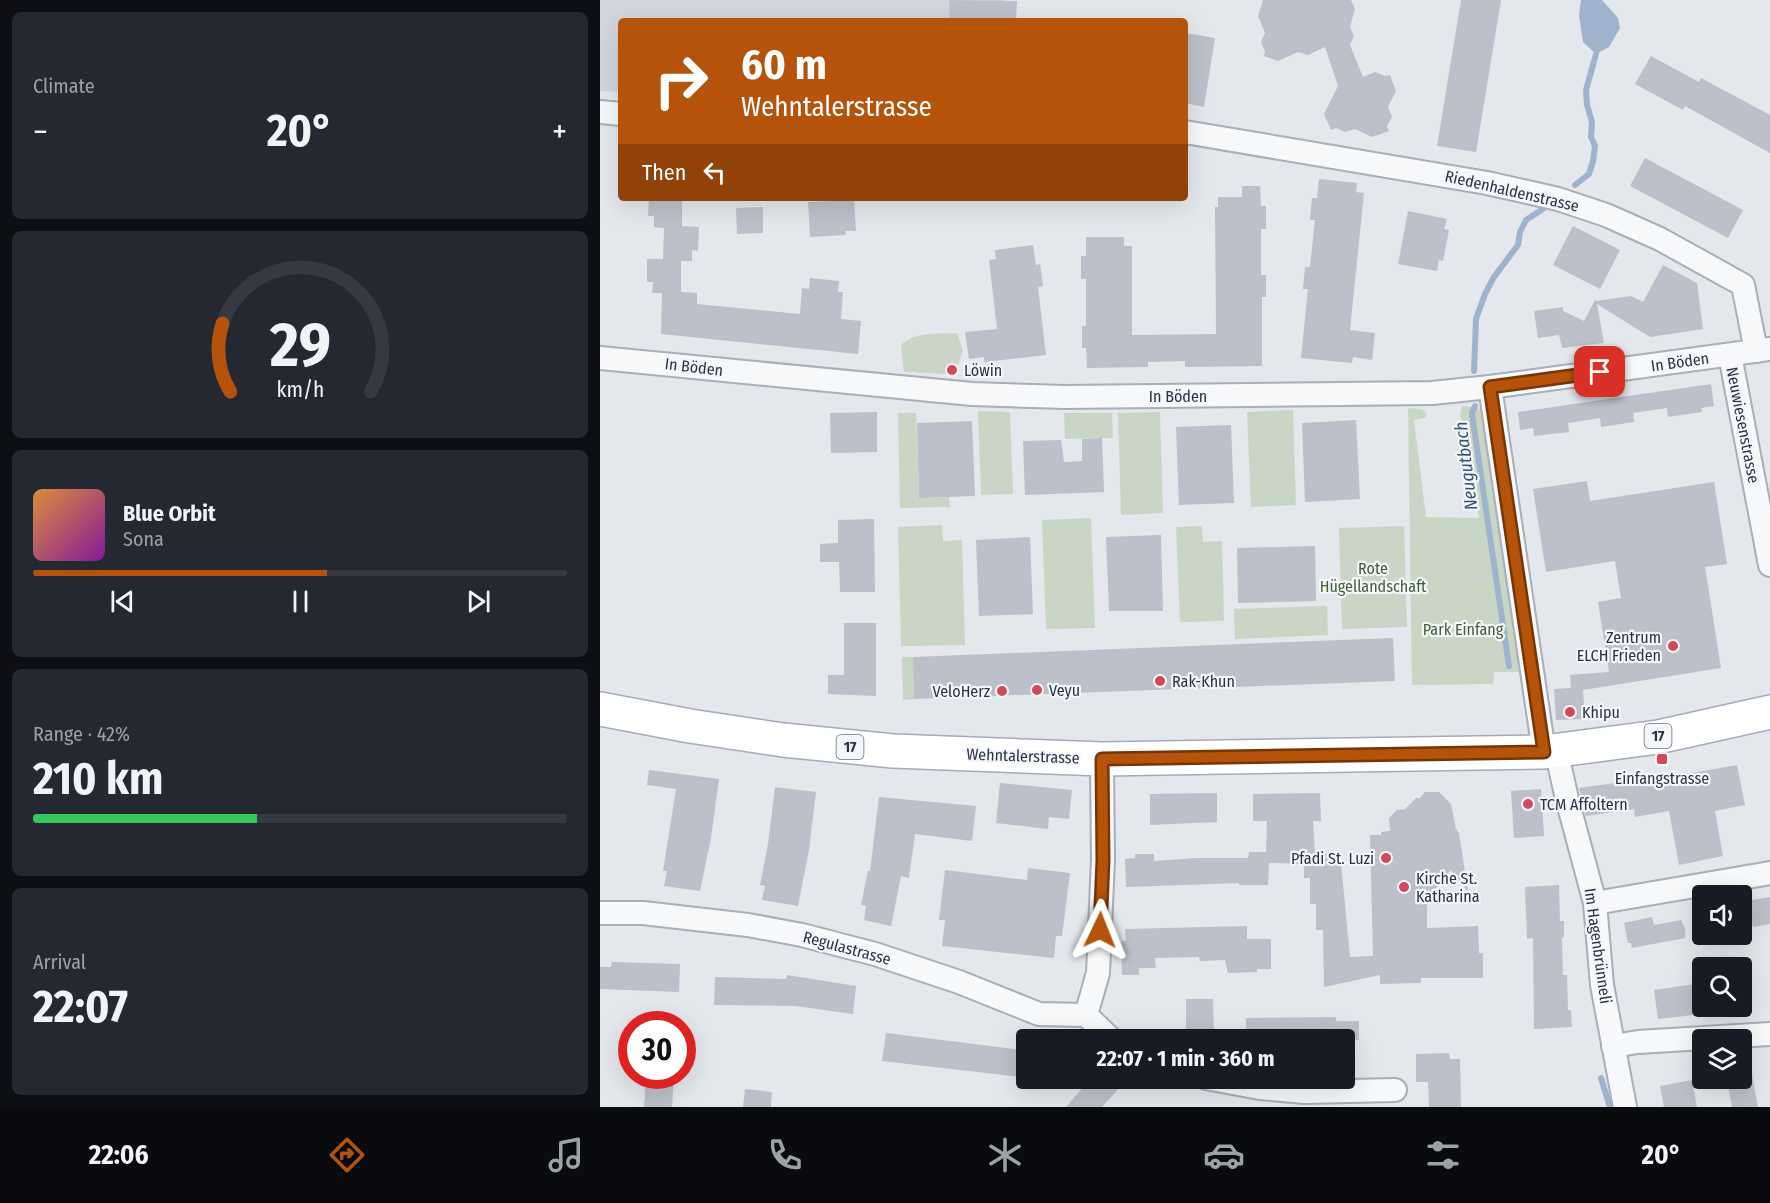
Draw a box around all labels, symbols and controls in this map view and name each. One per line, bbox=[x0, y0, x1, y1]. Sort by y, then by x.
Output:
text: 60 m bbox=[741, 40, 827, 90]
icon: right bbox=[642, 42, 720, 120]
text: Climate bbox=[33, 74, 95, 98]
text: Wehntalerstrasse bbox=[741, 91, 932, 123]
text: 20° bbox=[267, 104, 333, 158]
text: − bbox=[33, 112, 48, 152]
text: + bbox=[552, 112, 567, 152]
icon: left bbox=[698, 156, 731, 189]
text: Then bbox=[642, 159, 686, 186]
street label: Riedenhaldenstrasse bbox=[1443, 166, 1581, 216]
text: 29 bbox=[269, 308, 330, 383]
pin bbox=[1574, 346, 1625, 397]
street label: In Böden bbox=[1650, 349, 1710, 375]
street label: In Böden bbox=[664, 354, 724, 380]
icon: arrive bbox=[1583, 355, 1616, 388]
place label: Löwin bbox=[964, 361, 1002, 380]
marker: Löwin bbox=[945, 363, 959, 377]
street label: Neuwiesenstrasse bbox=[1722, 365, 1764, 485]
text: km/h bbox=[276, 377, 324, 403]
street label: In Böden bbox=[1149, 387, 1207, 406]
water label: Neugutbach bbox=[1450, 420, 1482, 512]
text: Blue Orbit bbox=[123, 500, 216, 527]
text: Sona bbox=[123, 527, 164, 551]
park label: Rote Hügellandschaft bbox=[1320, 559, 1427, 596]
icon: previous bbox=[106, 585, 139, 618]
icon: pause bbox=[284, 585, 317, 618]
icon: next bbox=[462, 585, 495, 618]
park label: Park Einfang bbox=[1423, 620, 1504, 639]
place label: Zentrum ELCH Frieden bbox=[1577, 628, 1661, 665]
marker: Zentrum ELCH Frieden bbox=[1666, 639, 1680, 653]
place label: Rak-Khun bbox=[1172, 672, 1235, 691]
marker: Rak-Khun bbox=[1153, 674, 1167, 688]
place label: Veyu bbox=[1049, 681, 1080, 700]
place label: VeloHerz bbox=[932, 682, 990, 701]
marker: Veyu bbox=[1030, 683, 1044, 697]
marker: VeloHerz bbox=[995, 684, 1009, 698]
place label: Khipu bbox=[1582, 703, 1620, 722]
marker: Khipu bbox=[1563, 705, 1577, 719]
text: Range · 42% bbox=[33, 722, 130, 746]
road number: 17 bbox=[1644, 724, 1672, 748]
road number: 17 bbox=[836, 735, 864, 759]
street label: Wehntalerstrasse bbox=[966, 745, 1080, 767]
text: 210 km bbox=[33, 752, 163, 806]
marker: Einfangstrasse bbox=[1655, 752, 1669, 766]
place label: Einfangstrasse bbox=[1615, 769, 1709, 788]
place label: TCM Affoltern bbox=[1540, 795, 1628, 814]
marker: TCM Affoltern bbox=[1521, 797, 1535, 811]
place label: Pfadi St. Luzi bbox=[1291, 849, 1374, 868]
marker: Pfadi St. Luzi bbox=[1379, 851, 1393, 865]
place label: Kirche St. Katharina bbox=[1416, 869, 1480, 906]
marker: Kirche St. Katharina bbox=[1397, 880, 1411, 894]
map controls bbox=[1692, 885, 1752, 1089]
button: sound bbox=[1692, 885, 1752, 945]
street label: Im Hagenbrünneli bbox=[1580, 887, 1616, 1005]
position arrow bbox=[1068, 898, 1132, 962]
street label: Regulastrasse bbox=[801, 927, 893, 969]
text: Arrival bbox=[33, 950, 86, 974]
button: search bbox=[1692, 957, 1752, 1017]
text: 22:07 bbox=[33, 980, 128, 1034]
speed limit sign: 30 bbox=[618, 1011, 696, 1089]
button: layers bbox=[1692, 1029, 1752, 1089]
text: 22:07 · 1 min · 360 m bbox=[1097, 1045, 1274, 1072]
icon: directions bbox=[326, 1134, 368, 1176]
icon: music bbox=[545, 1134, 587, 1176]
icon: phone bbox=[764, 1134, 806, 1176]
icon: climate bbox=[984, 1134, 1026, 1176]
icon: car bbox=[1203, 1134, 1245, 1176]
icon: filters bbox=[1422, 1134, 1464, 1176]
text: 22:06 bbox=[89, 1139, 149, 1171]
text: 20° bbox=[1641, 1139, 1681, 1171]

